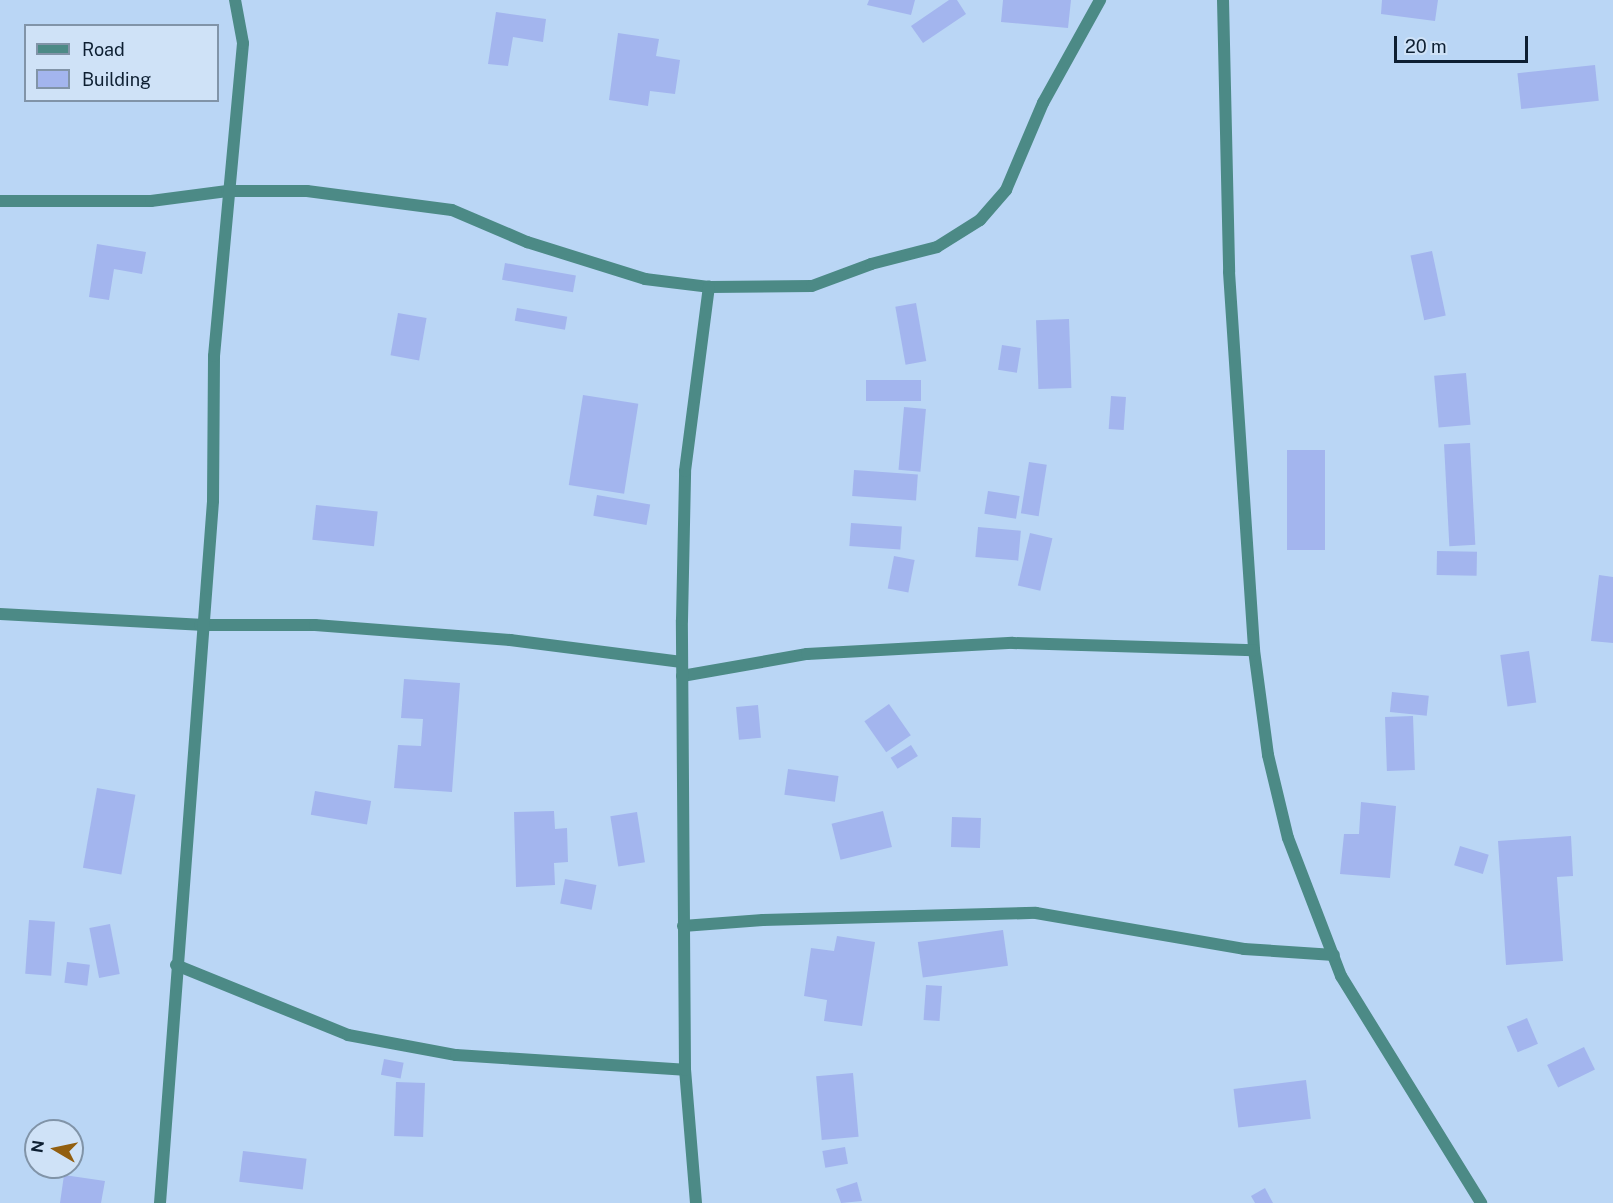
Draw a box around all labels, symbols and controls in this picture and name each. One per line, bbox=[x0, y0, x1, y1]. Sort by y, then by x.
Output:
legend bbox=[24, 24, 219, 102]
scale bar bbox=[1397, 24, 1530, 62]
text: 20 m bbox=[1405, 36, 1447, 57]
text: Road bbox=[82, 39, 125, 60]
text: Building bbox=[82, 69, 151, 90]
north arrow bbox=[24, 1119, 84, 1179]
text: N bbox=[27, 1139, 48, 1154]

